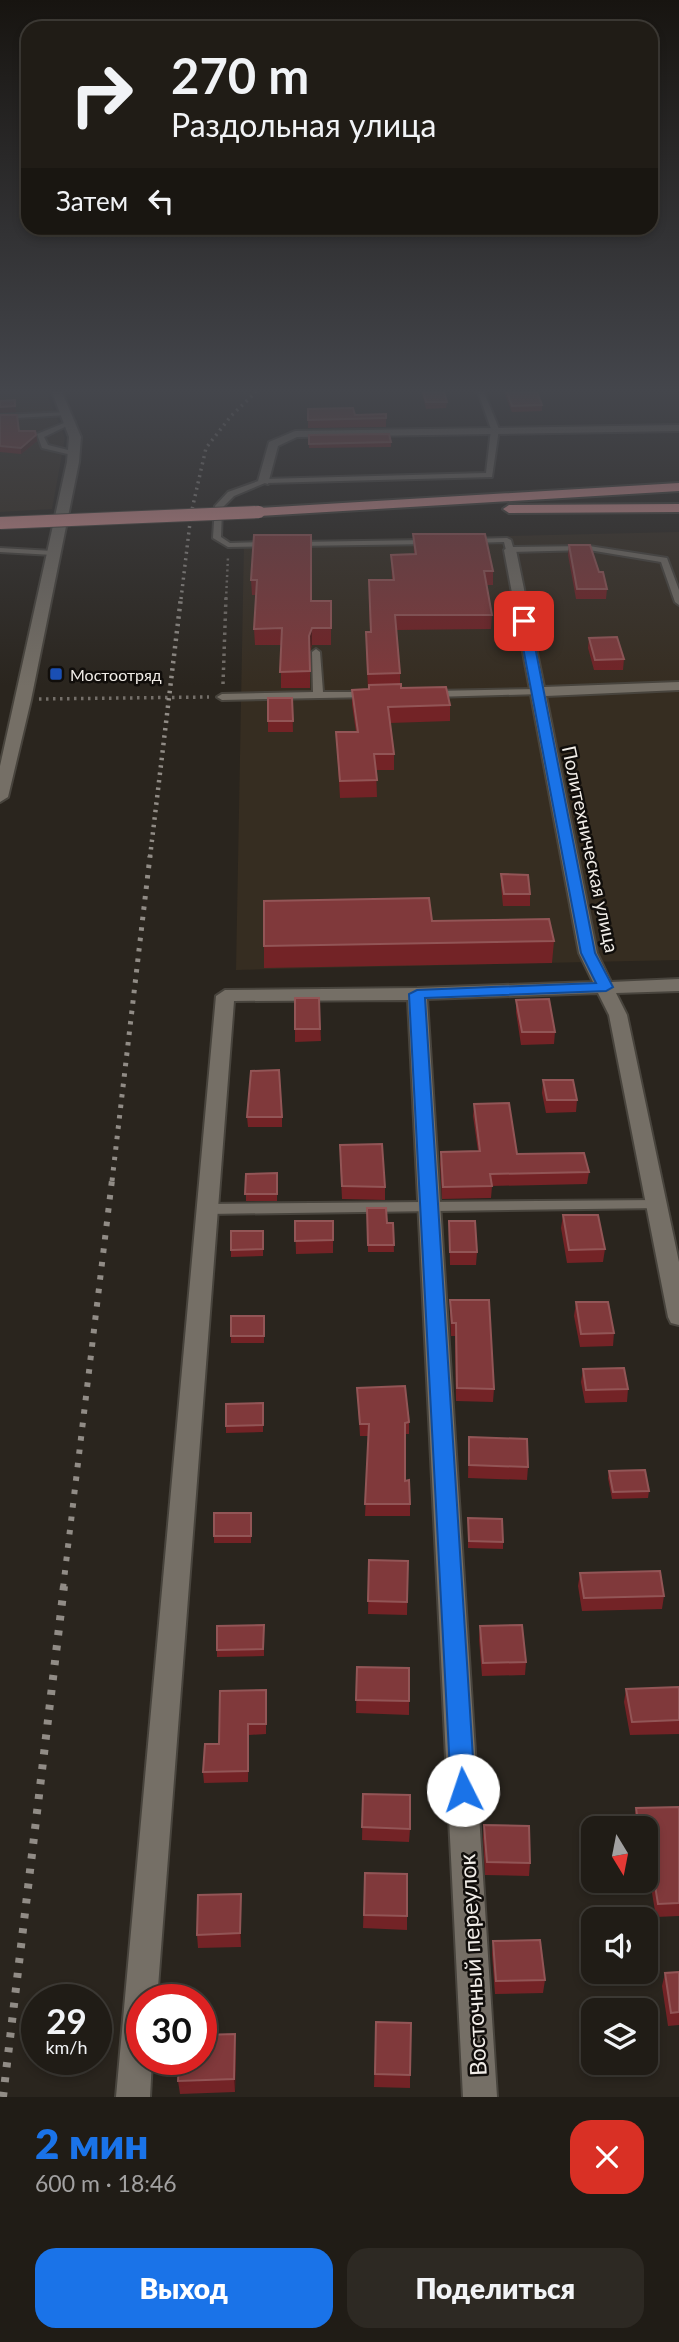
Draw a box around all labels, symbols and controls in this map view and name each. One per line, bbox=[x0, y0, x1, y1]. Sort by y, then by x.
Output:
text: 270 m bbox=[171, 46, 309, 104]
icon: right bbox=[56, 49, 147, 140]
text: Раздольная улица bbox=[171, 105, 436, 144]
icon: left bbox=[142, 182, 180, 220]
text: Затем bbox=[56, 185, 128, 217]
pin bbox=[494, 591, 554, 651]
icon: arrive bbox=[505, 602, 543, 640]
place label: Мостоотряд bbox=[70, 665, 162, 684]
marker: Мостоотряд bbox=[48, 666, 64, 682]
street label: Политехническая улица bbox=[558, 744, 624, 954]
position arrow bbox=[426, 1753, 500, 1827]
north arrow bbox=[581, 1816, 658, 1894]
map controls bbox=[581, 1816, 658, 2075]
street label: Восточный переулок bbox=[452, 1853, 492, 2077]
button: sound bbox=[581, 1907, 658, 1984]
speed limit sign: 30 bbox=[126, 1984, 217, 2075]
button: layers bbox=[581, 1998, 658, 2075]
text: 29 bbox=[46, 1999, 87, 2041]
text: km/h bbox=[45, 2036, 88, 2058]
text: 2 мин bbox=[35, 2118, 149, 2168]
button: close bbox=[570, 2120, 644, 2194]
text: 600 m · 18:46 bbox=[35, 2169, 177, 2197]
button: Выход bbox=[35, 2248, 333, 2328]
button: Поделиться bbox=[347, 2248, 644, 2328]

